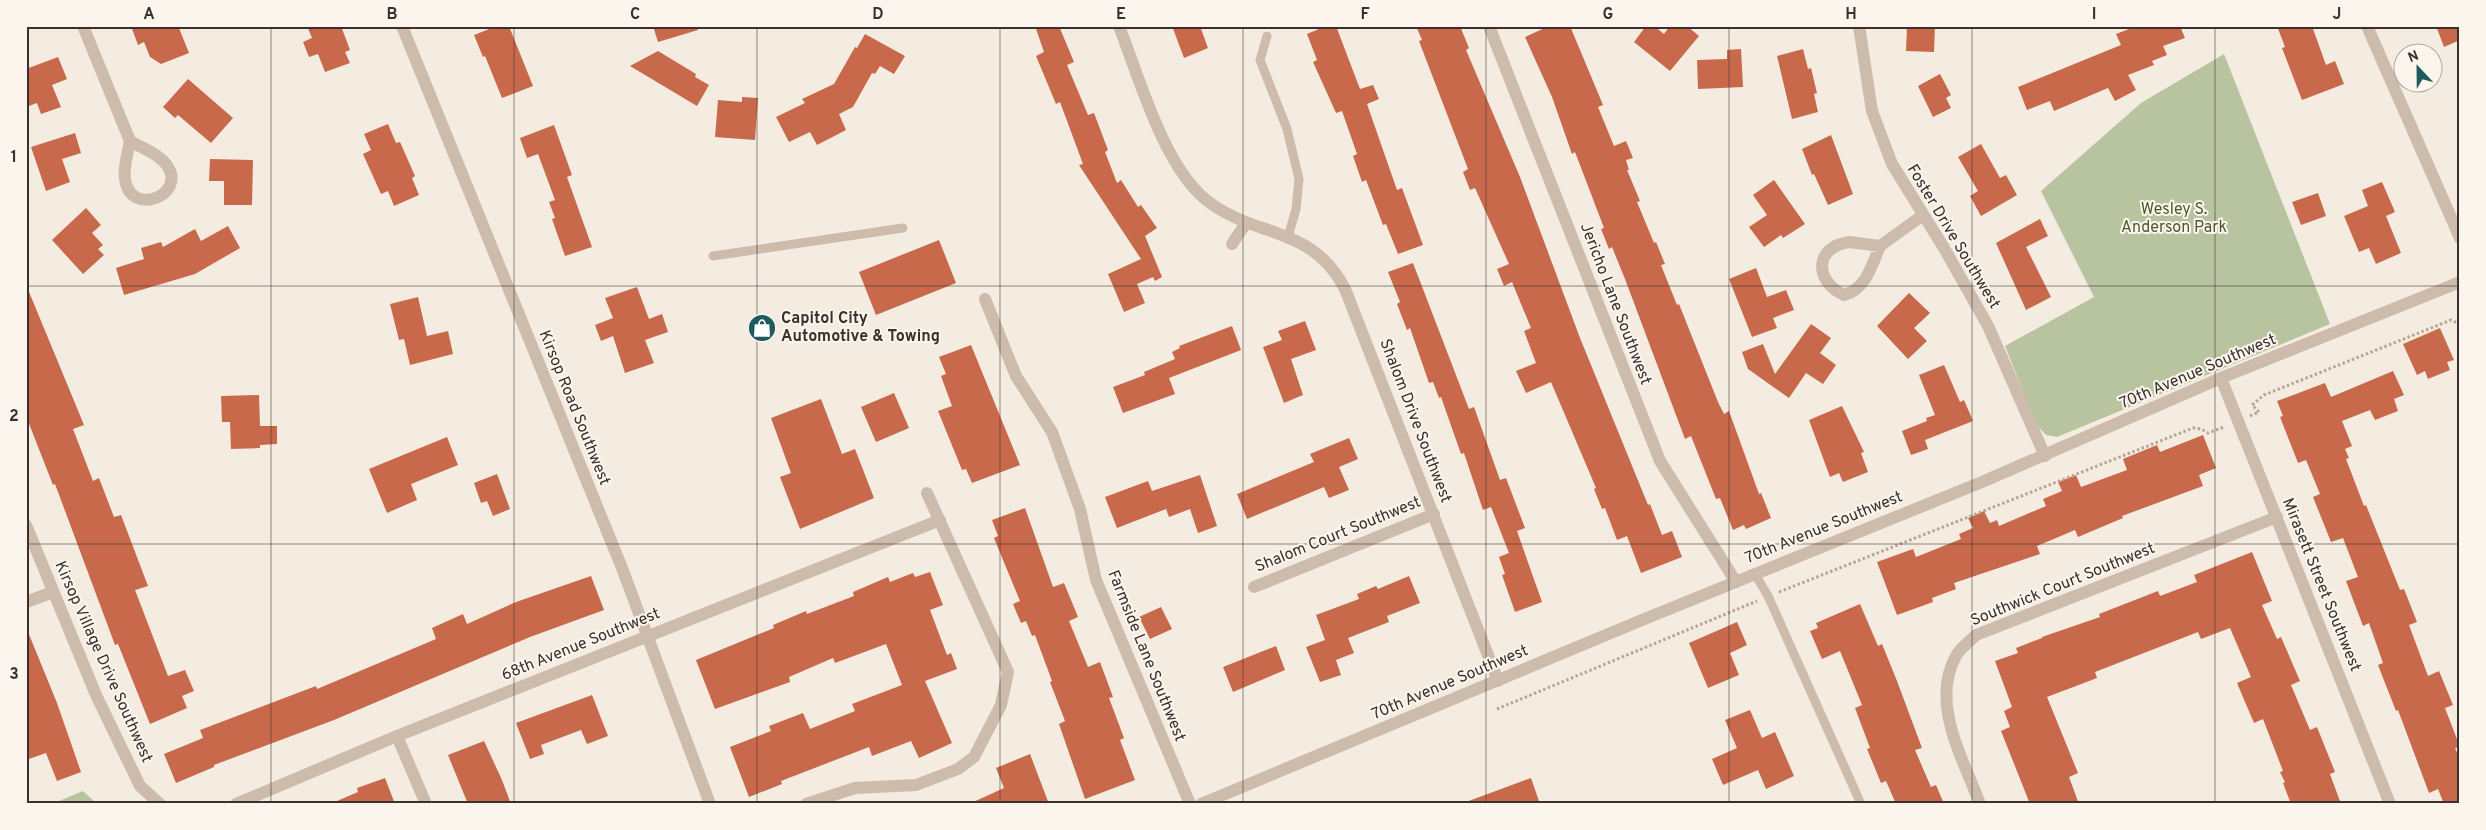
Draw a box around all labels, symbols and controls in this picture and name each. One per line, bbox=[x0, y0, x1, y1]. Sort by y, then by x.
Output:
text: A bbox=[143, 5, 155, 25]
text: B bbox=[386, 5, 398, 25]
text: C bbox=[630, 5, 640, 25]
text: D bbox=[872, 5, 884, 25]
text: E bbox=[1116, 5, 1126, 25]
text: F bbox=[1360, 5, 1370, 25]
text: G bbox=[1603, 5, 1613, 25]
text: H bbox=[1845, 5, 1857, 25]
text: I bbox=[2092, 5, 2096, 25]
text: J bbox=[2333, 5, 2341, 25]
north arrow bbox=[2394, 42, 2444, 92]
text: N bbox=[2406, 48, 2422, 67]
text: 1 bbox=[11, 148, 17, 168]
street label: Foster Drive Southwest bbox=[1902, 161, 2004, 313]
park label: Wesley S. Anderson Park bbox=[2121, 200, 2227, 238]
street label: Jericho Lane Southwest bbox=[1575, 220, 1655, 388]
place label: Capitol City Automotive & Towing bbox=[781, 309, 940, 347]
shop icon: Capitol City Automotive & Towing bbox=[747, 313, 777, 343]
street label: Kirsop Road Southwest bbox=[534, 328, 614, 488]
street label: 70th Avenue Southwest bbox=[2117, 330, 2279, 414]
street label: Shalom Drive Southwest bbox=[1374, 336, 1456, 506]
text: 2 bbox=[9, 407, 19, 427]
street label: 70th Avenue Southwest bbox=[1742, 487, 1906, 569]
street label: Shalom Court Southwest bbox=[1252, 493, 1424, 577]
street label: Mirasett Street Southwest bbox=[2277, 495, 2365, 675]
street label: Southwick Court Southwest bbox=[1968, 539, 2158, 631]
street label: Kirsop Village Drive Southwest bbox=[49, 558, 157, 766]
street label: Farmside Lane Southwest bbox=[1102, 567, 1190, 745]
street label: 68th Avenue Southwest bbox=[499, 604, 663, 686]
street label: 70th Avenue Southwest bbox=[1369, 641, 1531, 725]
text: 3 bbox=[9, 665, 19, 685]

